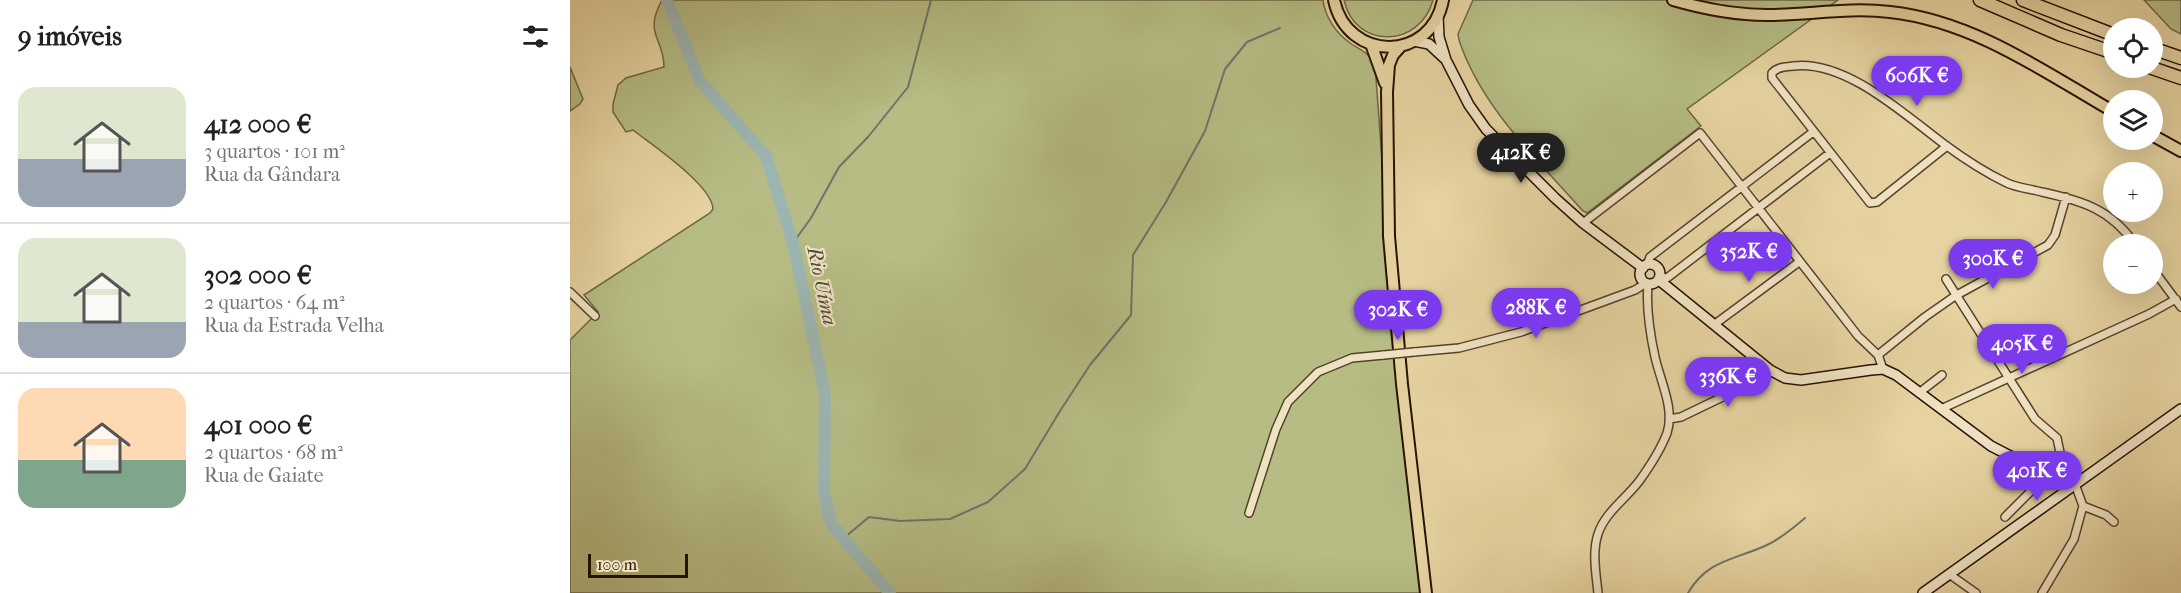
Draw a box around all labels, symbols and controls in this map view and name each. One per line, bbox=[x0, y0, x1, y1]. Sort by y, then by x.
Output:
map controls bbox=[2103, 18, 2163, 294]
button: locate bbox=[2103, 18, 2163, 78]
icon: filters bbox=[519, 20, 552, 53]
text: 9 imóveis bbox=[18, 21, 122, 52]
pin: 606K € bbox=[1868, 56, 1966, 107]
text: 606K € bbox=[1885, 64, 1949, 87]
button: layers bbox=[2103, 90, 2163, 150]
text: 412 000 € bbox=[204, 109, 312, 140]
icon: home bbox=[66, 111, 138, 183]
pin: 412K € bbox=[1472, 133, 1570, 184]
text: 3 quartos · 101 m² bbox=[204, 140, 345, 163]
text: 412K € bbox=[1491, 141, 1551, 164]
button: + bbox=[2103, 162, 2163, 222]
text: Rua da Gândara bbox=[204, 163, 340, 186]
pin: 352K € bbox=[1700, 232, 1798, 283]
button: − bbox=[2103, 234, 2163, 294]
pin: 300K € bbox=[1944, 239, 2042, 290]
text: 352K € bbox=[1720, 240, 1778, 263]
water label: Rio Uíma bbox=[802, 243, 841, 327]
text: 300K € bbox=[1963, 247, 2024, 270]
text: 302 000 € bbox=[204, 260, 312, 291]
icon: home bbox=[66, 262, 138, 334]
pin: 288K € bbox=[1487, 288, 1585, 339]
pin: 302K € bbox=[1349, 290, 1447, 341]
text: 2 quartos · 64 m² bbox=[204, 291, 345, 314]
text: 288K € bbox=[1505, 296, 1567, 319]
text: 302K € bbox=[1368, 298, 1428, 321]
text: Rua da Estrada Velha bbox=[204, 314, 384, 337]
pin: 405K € bbox=[1973, 324, 2071, 375]
text: 405K € bbox=[1991, 332, 2053, 355]
pin: 336K € bbox=[1679, 357, 1777, 408]
text: 336K € bbox=[1699, 365, 1757, 388]
text: 401 000 € bbox=[204, 410, 312, 441]
icon: home bbox=[66, 412, 138, 484]
text: 2 quartos · 68 m² bbox=[204, 441, 343, 464]
pin: 401K € bbox=[1988, 451, 2086, 502]
text: 401K € bbox=[2007, 459, 2067, 482]
text: Rua de Gaiate bbox=[204, 464, 324, 487]
scale bar bbox=[588, 551, 688, 578]
text: 100 m bbox=[597, 555, 637, 574]

